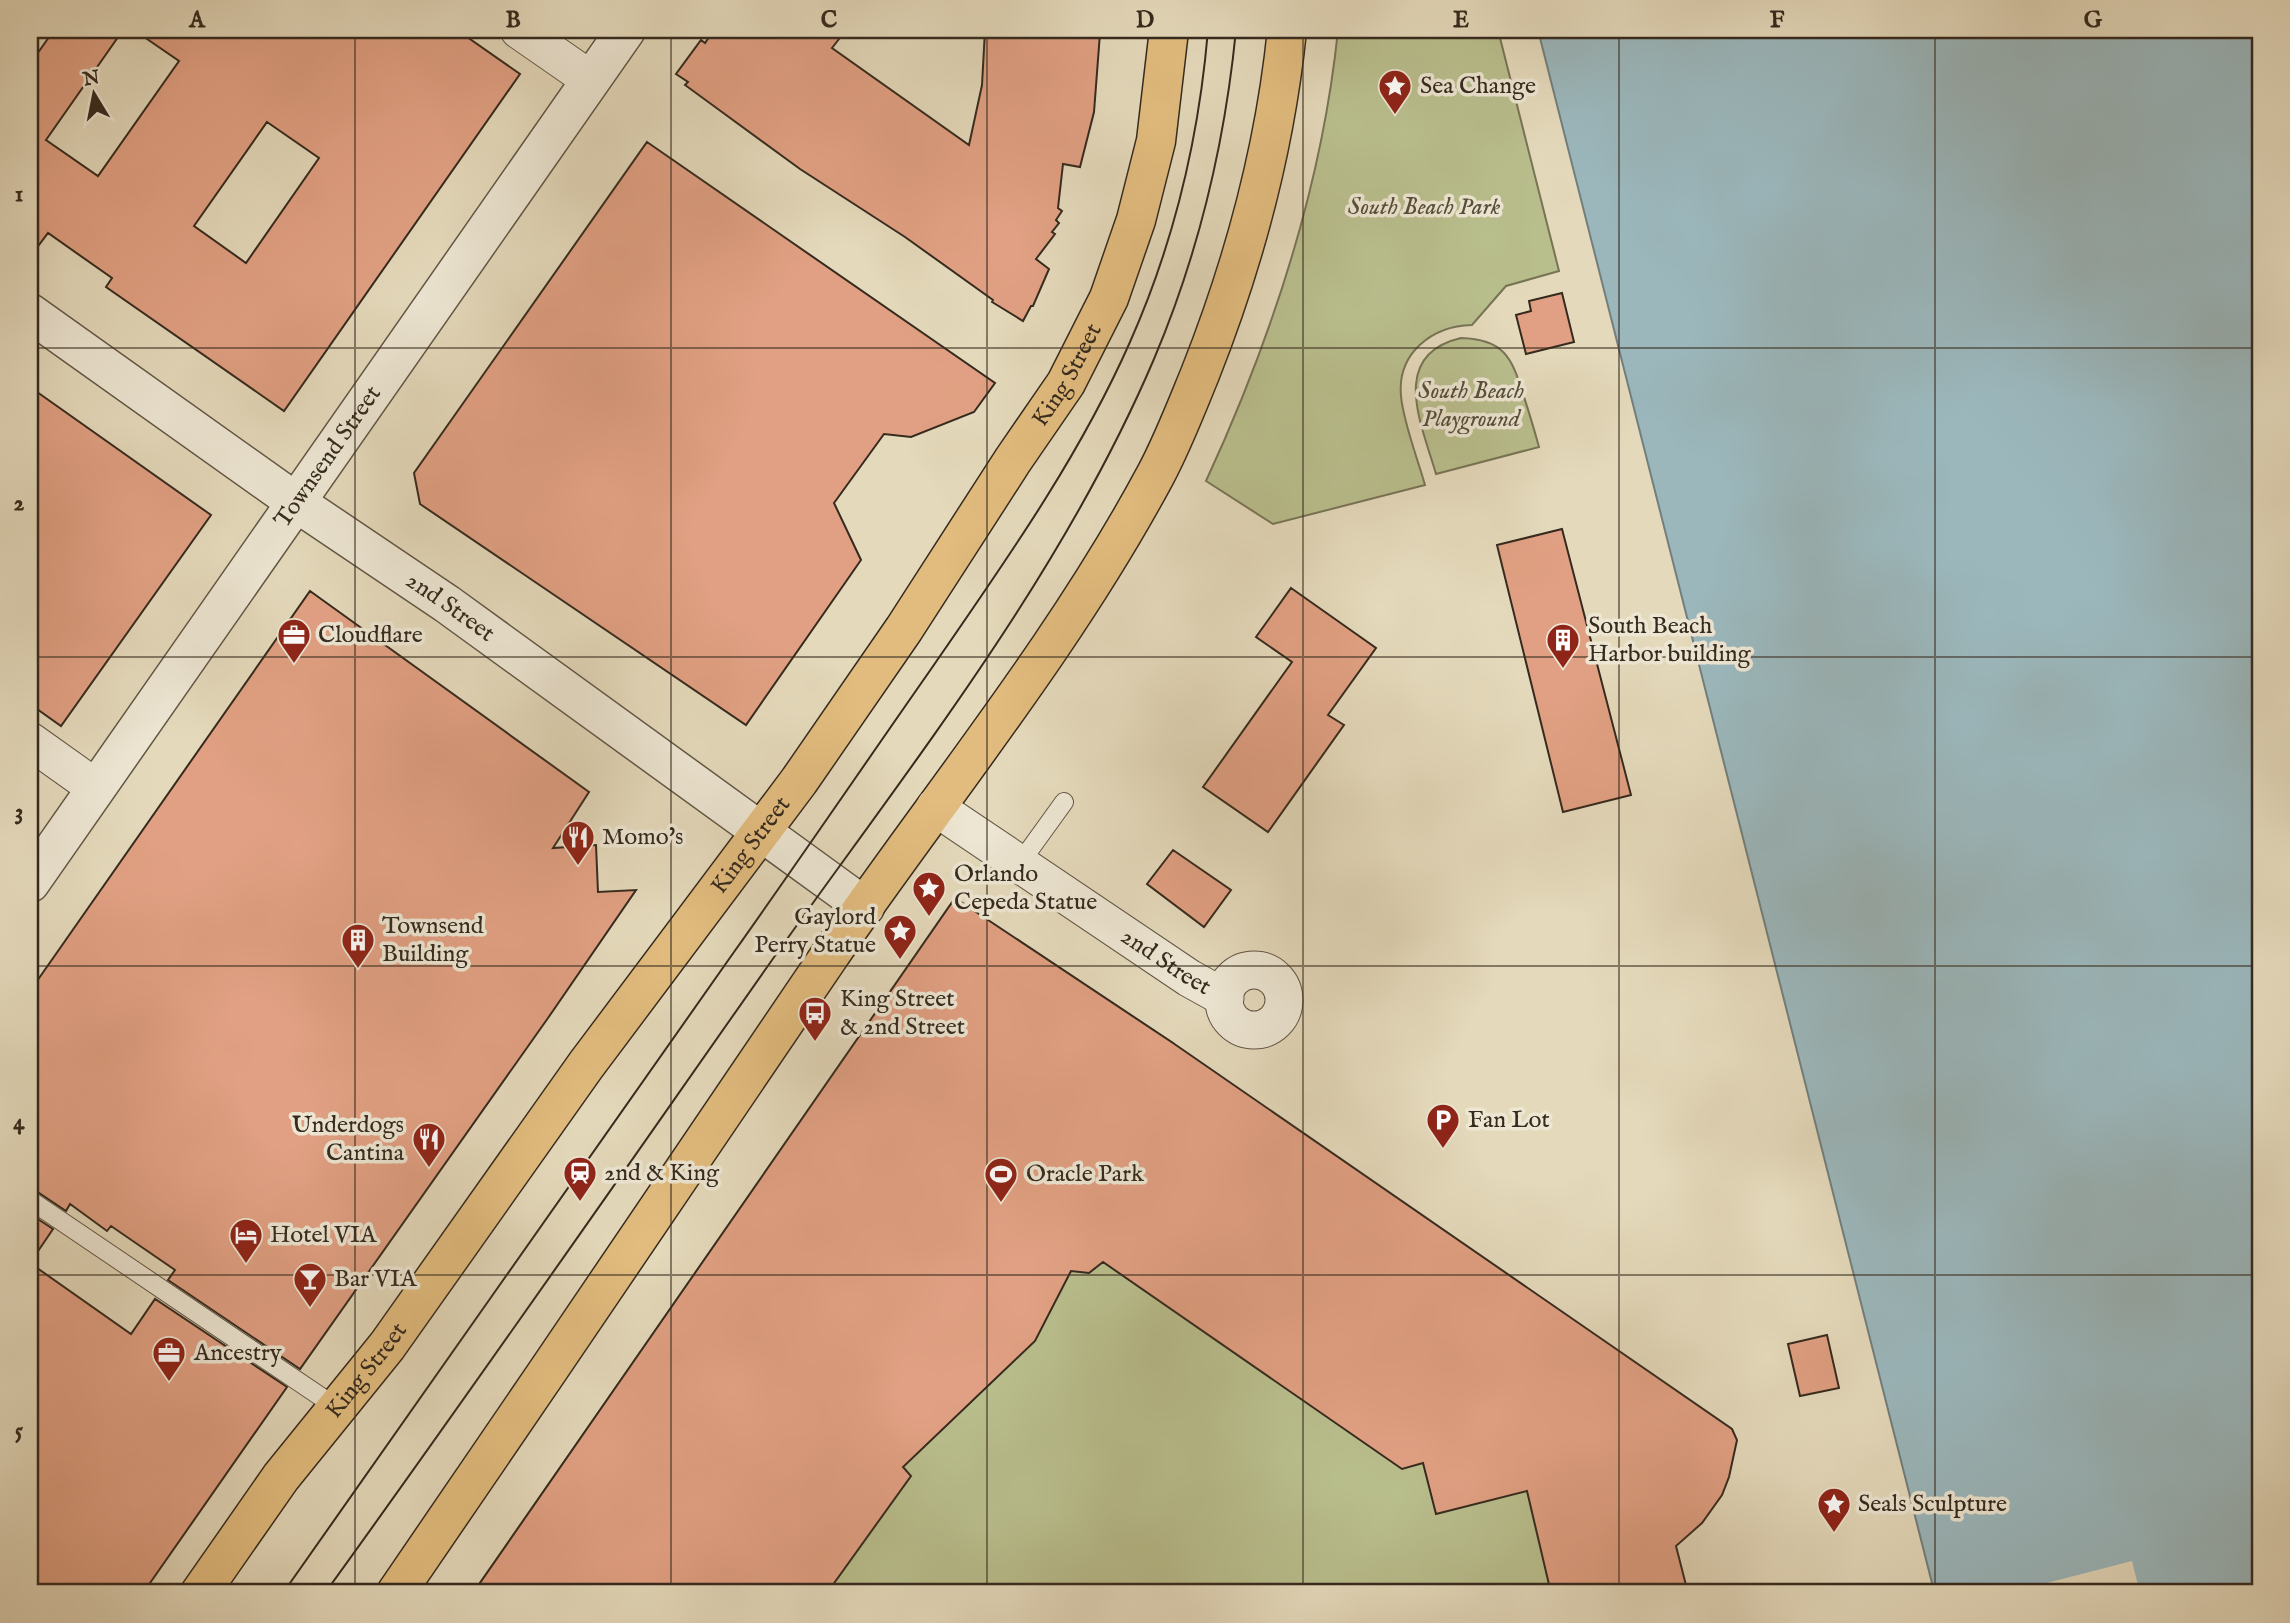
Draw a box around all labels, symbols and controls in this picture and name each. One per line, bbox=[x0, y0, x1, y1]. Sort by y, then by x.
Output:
text: A bbox=[188, 6, 206, 35]
text: B bbox=[505, 6, 521, 35]
text: C bbox=[821, 6, 838, 35]
text: D bbox=[1136, 6, 1154, 35]
text: E bbox=[1453, 6, 1469, 35]
text: F bbox=[1770, 6, 1785, 35]
text: G bbox=[2084, 6, 2103, 35]
north arrow bbox=[60, 60, 130, 130]
text: N bbox=[80, 66, 102, 93]
place icon: Sea Change bbox=[1376, 67, 1414, 116]
place label: Sea Change bbox=[1420, 71, 1536, 102]
text: 1 bbox=[15, 180, 23, 209]
park label: South Beach Park bbox=[1348, 192, 1501, 223]
street label: King Street bbox=[1025, 318, 1109, 433]
park label: South Beach Playground bbox=[1418, 376, 1524, 435]
street label: Townsend Street bbox=[267, 380, 388, 534]
text: 2 bbox=[14, 489, 25, 518]
street label: 2nd Street bbox=[400, 565, 501, 649]
place label: South Beach Harbor building bbox=[1588, 611, 1752, 670]
office icon: Cloudflare bbox=[275, 616, 313, 665]
place label: Cloudflare bbox=[318, 620, 423, 651]
building icon: South Beach Harbor building bbox=[1544, 621, 1582, 670]
street label: King Street bbox=[704, 790, 798, 900]
text: 3 bbox=[15, 798, 23, 827]
restaurant icon: Momo's bbox=[559, 818, 597, 867]
place label: Momo's bbox=[602, 822, 684, 853]
place label: Orlando Cepeda Statue bbox=[954, 859, 1097, 918]
place icon: Orlando Cepeda Statue bbox=[910, 869, 948, 918]
place label: Gaylord Perry Statue bbox=[754, 902, 876, 961]
place label: Townsend Building bbox=[382, 911, 484, 970]
place icon: Gaylord Perry Statue bbox=[881, 912, 919, 961]
building icon: Townsend Building bbox=[339, 921, 377, 970]
street label: 2nd Street bbox=[1115, 921, 1216, 1003]
place label: King Street & 2nd Street bbox=[840, 984, 965, 1043]
bus stop icon: King Street & 2nd Street bbox=[796, 994, 834, 1043]
parking icon: Fan Lot bbox=[1424, 1101, 1462, 1150]
place label: Fan Lot bbox=[1468, 1105, 1550, 1136]
text: 4 bbox=[13, 1108, 25, 1137]
place label: Underdogs Cantina bbox=[292, 1110, 405, 1169]
restaurant icon: Underdogs Cantina bbox=[410, 1120, 448, 1169]
station icon: 2nd & King bbox=[561, 1154, 599, 1203]
sports icon: Oracle Park bbox=[982, 1155, 1020, 1204]
place label: 2nd & King bbox=[604, 1158, 720, 1189]
place label: Oracle Park bbox=[1026, 1159, 1144, 1190]
hotel icon: Hotel VIA bbox=[227, 1216, 265, 1265]
place label: Hotel VIA bbox=[270, 1220, 377, 1251]
bar icon: Bar VIA bbox=[291, 1260, 329, 1309]
place label: Bar VIA bbox=[334, 1264, 417, 1295]
street label: King Street bbox=[319, 1316, 414, 1425]
office icon: Ancestry bbox=[150, 1334, 188, 1383]
place label: Ancestry bbox=[193, 1338, 282, 1369]
text: 5 bbox=[15, 1417, 24, 1446]
place icon: Seals Sculpture bbox=[1815, 1485, 1853, 1534]
place label: Seals Sculpture bbox=[1858, 1489, 2007, 1520]

